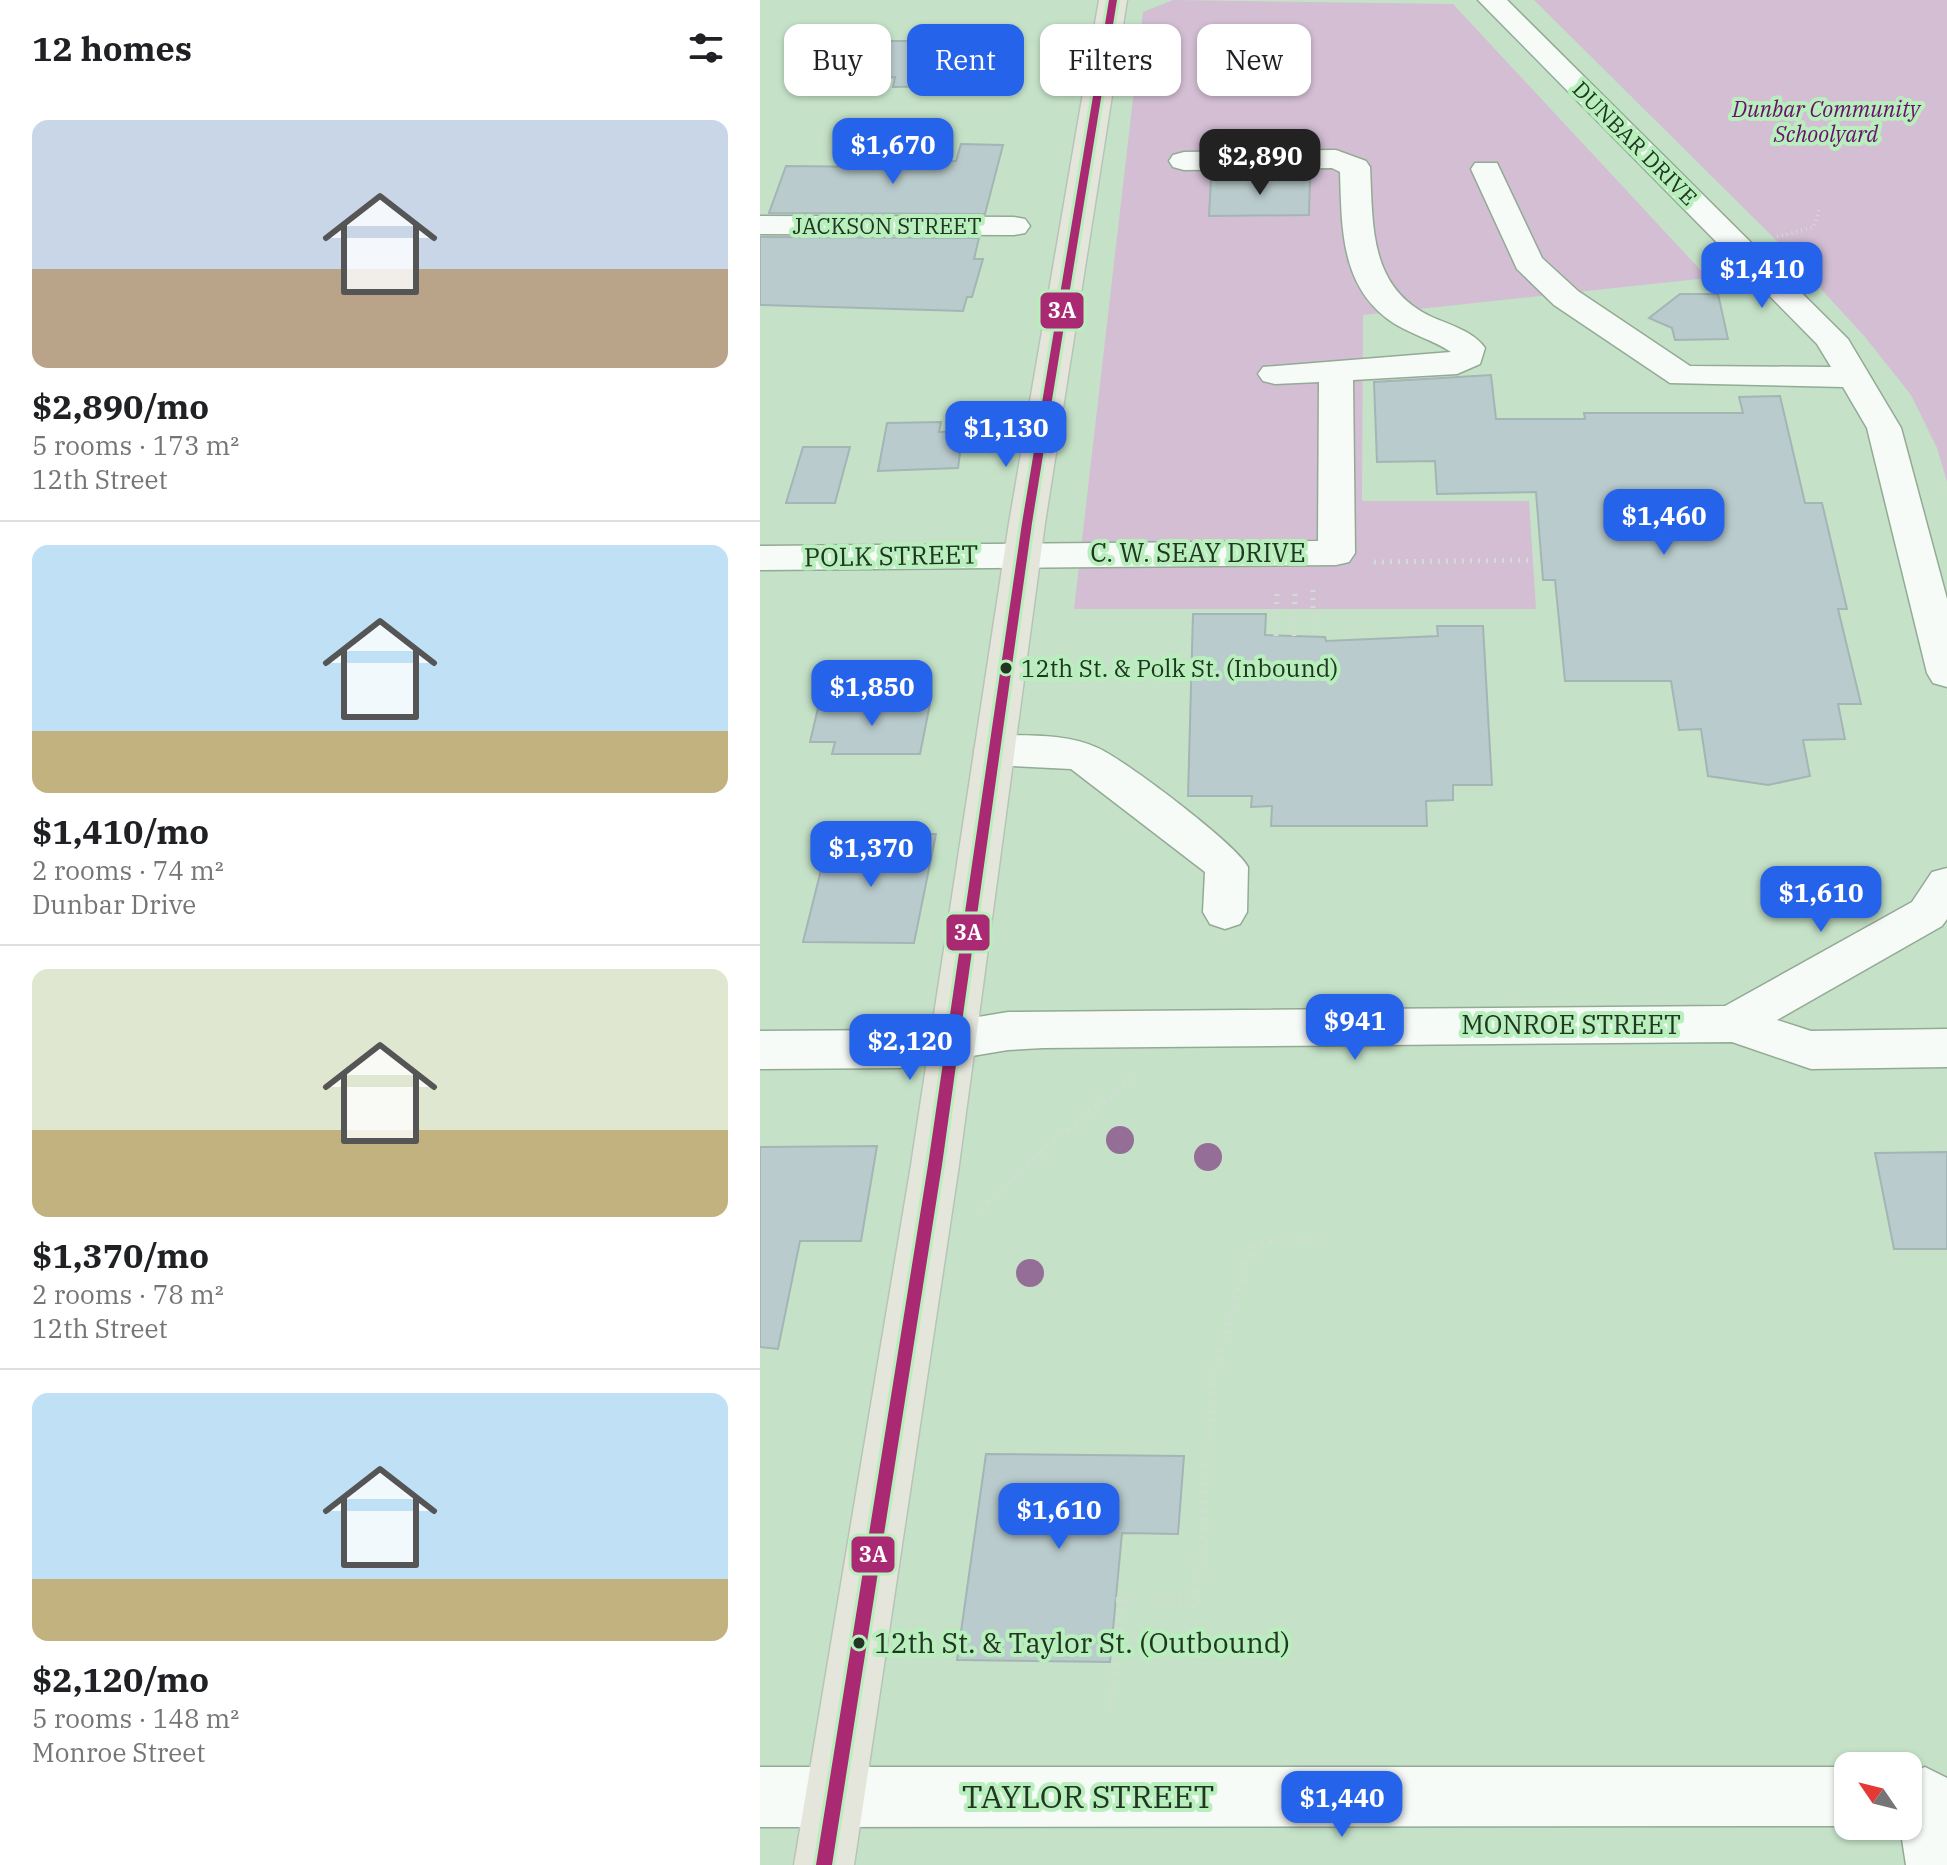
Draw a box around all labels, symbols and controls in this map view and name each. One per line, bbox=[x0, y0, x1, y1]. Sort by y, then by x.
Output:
chip: Buy bbox=[784, 24, 891, 96]
chip: Rent bbox=[907, 24, 1024, 96]
chip: Filters bbox=[1040, 24, 1181, 96]
chip: New bbox=[1197, 24, 1311, 96]
text: 12 homes bbox=[32, 26, 192, 70]
icon: filters bbox=[684, 26, 728, 70]
street label: DUNBAR DRIVE bbox=[1567, 74, 1704, 211]
park label: Dunbar Community Schoolyard bbox=[1731, 94, 1922, 148]
pin: $1,670 bbox=[828, 118, 958, 186]
text: $1,670 bbox=[850, 127, 936, 161]
pin: $2,890 bbox=[1195, 129, 1325, 197]
text: $2,890 bbox=[1217, 138, 1303, 172]
icon: home bbox=[308, 172, 452, 316]
street label: JACKSON STREET bbox=[792, 211, 982, 240]
pin: $1,410 bbox=[1697, 242, 1827, 310]
text: $1,410 bbox=[1719, 251, 1805, 285]
line badge: 3A bbox=[1039, 291, 1085, 330]
text: 3A bbox=[1048, 295, 1077, 324]
text: $2,890/mo bbox=[32, 384, 209, 428]
pin: $1,130 bbox=[941, 401, 1071, 469]
text: $1,130 bbox=[963, 410, 1049, 444]
text: 5 rooms · 173 m² bbox=[32, 428, 239, 462]
text: 12th Street bbox=[32, 462, 168, 496]
pin: $1,460 bbox=[1599, 489, 1729, 557]
text: $1,460 bbox=[1621, 498, 1707, 532]
street label: C. W. SEAY DRIVE bbox=[1090, 535, 1306, 569]
street label: POLK STREET bbox=[804, 536, 979, 574]
icon: home bbox=[308, 597, 452, 741]
place label: 12th St. & Polk St. (Inbound) bbox=[1021, 652, 1338, 684]
pin: $1,850 bbox=[807, 660, 937, 728]
marker: 12th St. & Polk St. (Inbound) bbox=[998, 660, 1014, 676]
text: $1,850 bbox=[829, 669, 915, 703]
text: $1,410/mo bbox=[32, 809, 209, 853]
pin: $1,370 bbox=[806, 821, 936, 889]
text: $1,370 bbox=[828, 830, 914, 864]
text: 2 rooms · 74 m² bbox=[32, 853, 224, 887]
pin: $1,610 bbox=[1756, 866, 1886, 934]
text: $1,610 bbox=[1778, 875, 1864, 909]
text: Dunbar Drive bbox=[32, 887, 196, 921]
line badge: 3A bbox=[945, 913, 991, 952]
text: 3A bbox=[954, 917, 983, 946]
pin: $941 bbox=[1308, 994, 1402, 1062]
text: $941 bbox=[1324, 1003, 1386, 1037]
street label: MONROE STREET bbox=[1461, 1007, 1681, 1041]
pin: $2,120 bbox=[845, 1014, 975, 1082]
icon: home bbox=[308, 1021, 452, 1165]
text: $2,120 bbox=[867, 1023, 953, 1057]
text: $1,370/mo bbox=[32, 1233, 209, 1277]
text: 2 rooms · 78 m² bbox=[32, 1277, 224, 1311]
text: 12th Street bbox=[32, 1311, 168, 1345]
icon: home bbox=[308, 1445, 452, 1589]
pin: $1,610 bbox=[994, 1483, 1124, 1551]
text: $1,610 bbox=[1016, 1492, 1102, 1526]
line badge: 3A bbox=[850, 1535, 896, 1574]
text: 3A bbox=[859, 1539, 888, 1568]
place label: 12th St. & Taylor St. (Outbound) bbox=[874, 1624, 1290, 1661]
marker: 12th St. & Taylor St. (Outbound) bbox=[851, 1635, 867, 1651]
text: $2,120/mo bbox=[32, 1657, 209, 1701]
text: 5 rooms · 148 m² bbox=[32, 1701, 239, 1735]
text: Monroe Street bbox=[32, 1735, 205, 1769]
north arrow bbox=[1834, 1752, 1922, 1840]
map controls bbox=[1834, 1752, 1922, 1840]
pin: $1,440 bbox=[1277, 1771, 1407, 1839]
street label: TAYLOR STREET bbox=[962, 1775, 1214, 1817]
text: $1,440 bbox=[1299, 1780, 1385, 1814]

